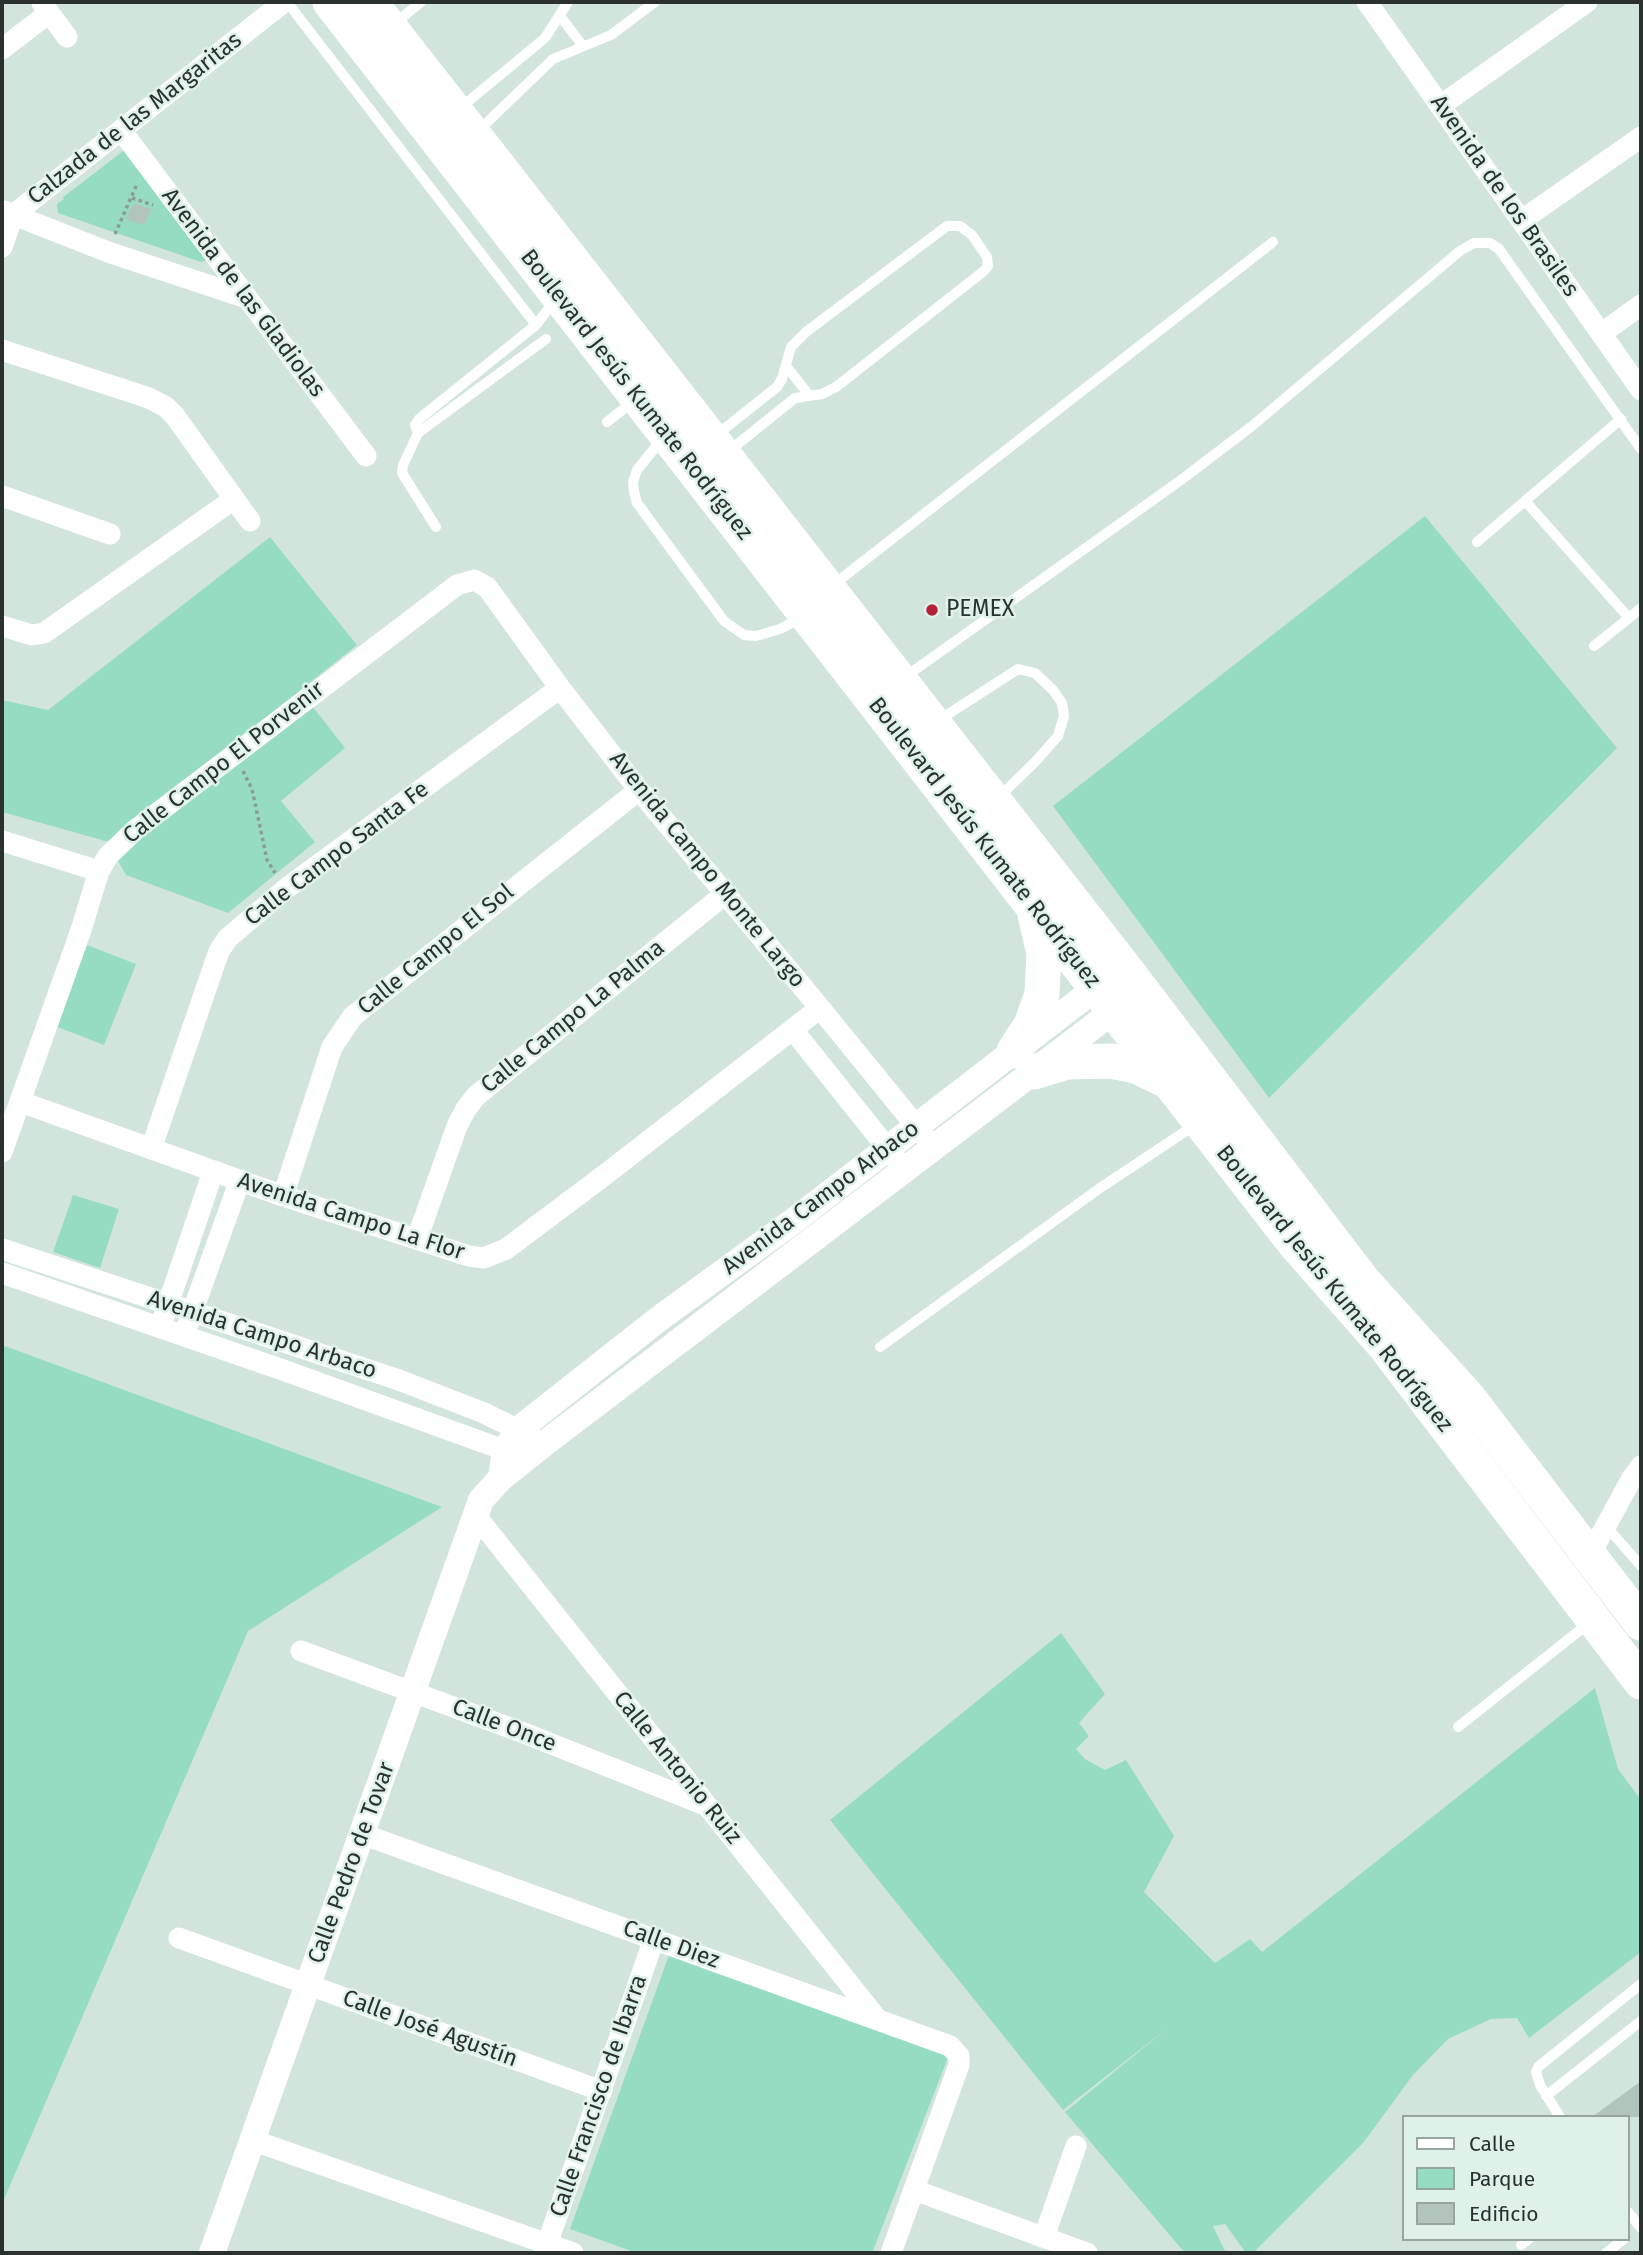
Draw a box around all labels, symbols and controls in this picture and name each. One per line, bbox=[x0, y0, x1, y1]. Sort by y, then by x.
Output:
street label: Calzada de las Margaritas bbox=[22, 27, 248, 211]
street label: Avenida de los Brasiles bbox=[1424, 90, 1584, 302]
street label: Avenida de las Gladiolas bbox=[155, 183, 331, 403]
street label: Boulevard Jesús Kumate Rodríguez bbox=[514, 244, 758, 546]
place label: PEMEX bbox=[946, 596, 1014, 624]
marker: PEMEX bbox=[924, 602, 940, 618]
street label: Calle Campo El Porvenir bbox=[118, 676, 330, 850]
street label: Boulevard Jesús Kumate Rodríguez bbox=[862, 692, 1106, 994]
street label: Avenida Campo Monte Largo bbox=[603, 746, 811, 994]
street label: Calle Campo Santa Fe bbox=[240, 776, 434, 932]
street label: Calle Campo El Sol bbox=[352, 879, 520, 1021]
street label: Calle Campo La Palma bbox=[476, 934, 670, 1100]
street label: Avenida Campo Arbaco bbox=[717, 1115, 925, 1281]
street label: Boulevard Jesús Kumate Rodríguez bbox=[1210, 1140, 1458, 1438]
street label: Avenida Campo La Flor bbox=[234, 1167, 468, 1267]
street label: Avenida Campo Arbaco bbox=[144, 1285, 380, 1385]
street label: Calle Antonio Ruiz bbox=[607, 1686, 747, 1850]
street label: Calle Once bbox=[448, 1694, 560, 1758]
street label: Calle Pedro de Tovar bbox=[303, 1759, 401, 1967]
street label: Calle Diez bbox=[619, 1915, 723, 1975]
street label: Calle Francisco de Ibarra bbox=[545, 1971, 653, 2221]
street label: Calle José Agustín bbox=[339, 1985, 521, 2073]
legend bbox=[1402, 2115, 1629, 2241]
text: Calle bbox=[1469, 2131, 1515, 2157]
text: Parque bbox=[1469, 2166, 1535, 2192]
text: Edificio bbox=[1469, 2201, 1539, 2227]

